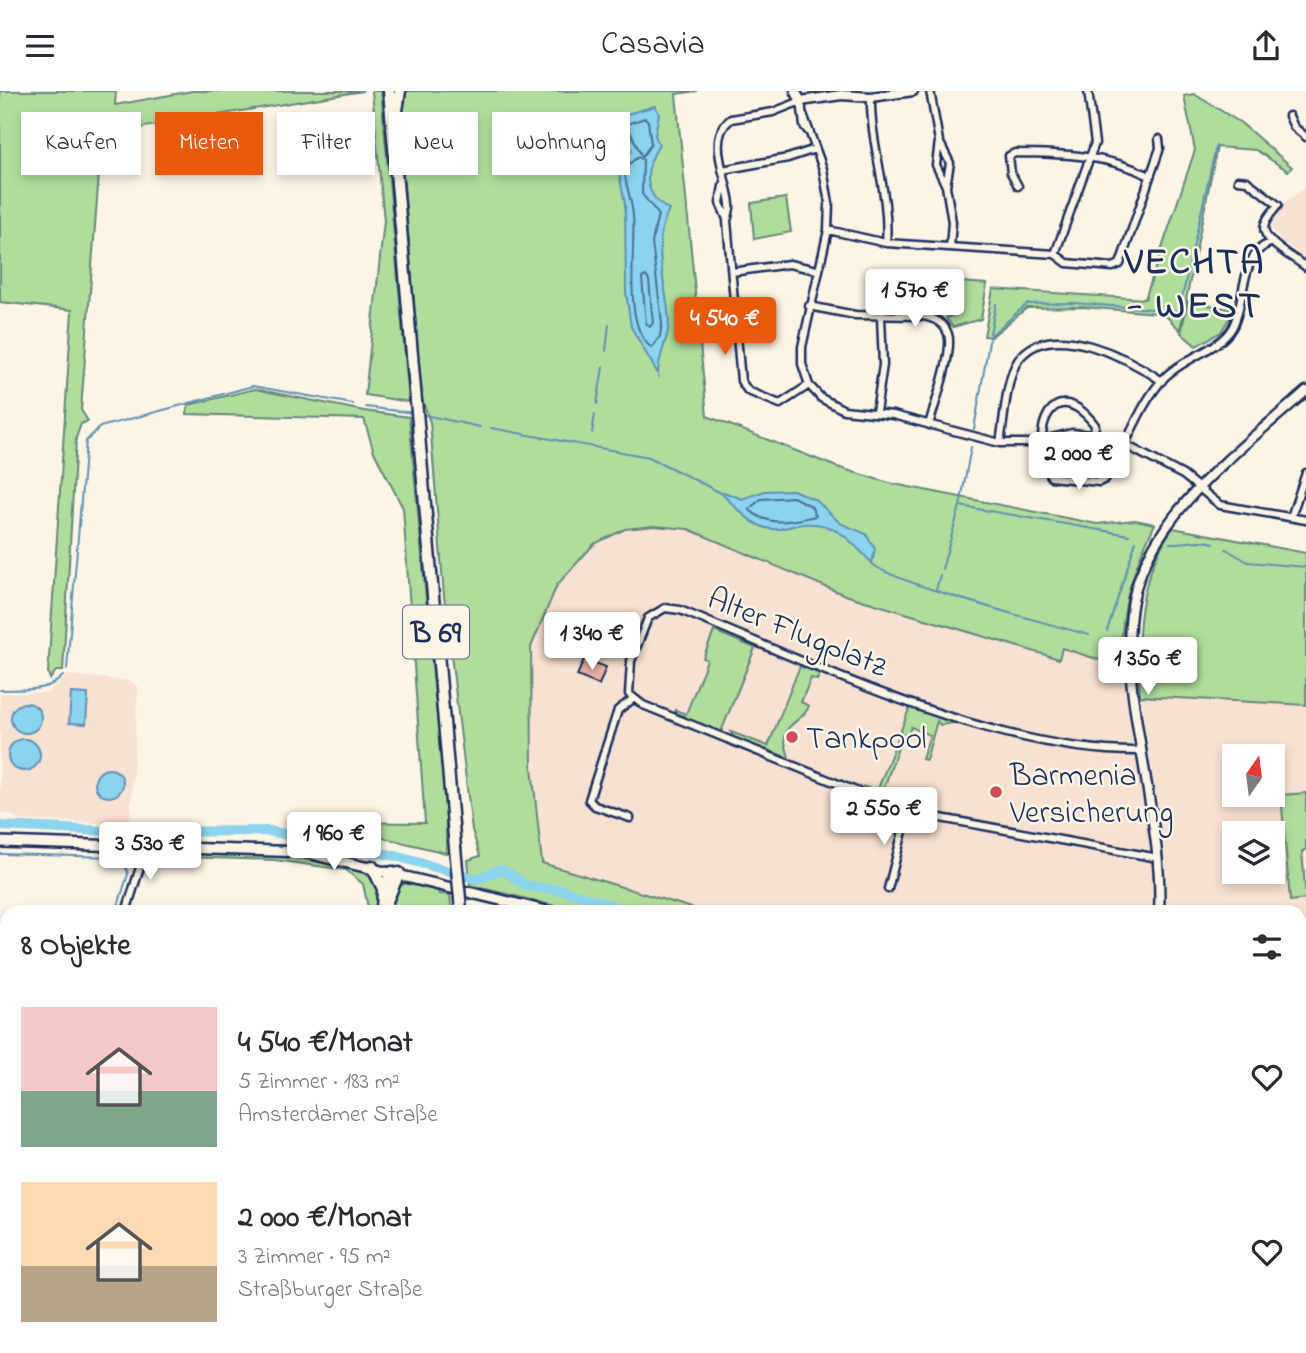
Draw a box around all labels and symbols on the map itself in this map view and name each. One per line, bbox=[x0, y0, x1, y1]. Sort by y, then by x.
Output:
district label: VECHTA - WEST bbox=[1123, 236, 1266, 336]
pin: 1 570 € bbox=[850, 269, 980, 329]
pin: 4 540 € bbox=[660, 297, 790, 357]
pin: 2 000 € bbox=[1014, 433, 1144, 492]
street label: Alter Flugplatz bbox=[700, 577, 894, 692]
road number: B 69 bbox=[403, 605, 469, 659]
pin: 1 340 € bbox=[527, 613, 657, 672]
pin: 1 350 € bbox=[1083, 637, 1213, 697]
place label: Tankpool bbox=[806, 717, 927, 764]
marker: Tankpool bbox=[784, 729, 800, 745]
north arrow bbox=[1222, 744, 1284, 807]
place label: Barmenia Versicherung bbox=[1009, 754, 1173, 838]
marker: Barmenia Versicherung bbox=[988, 784, 1004, 800]
pin: 2 550 € bbox=[819, 787, 949, 847]
pin: 1 960 € bbox=[269, 813, 399, 872]
pin: 3 530 € bbox=[85, 823, 215, 882]

